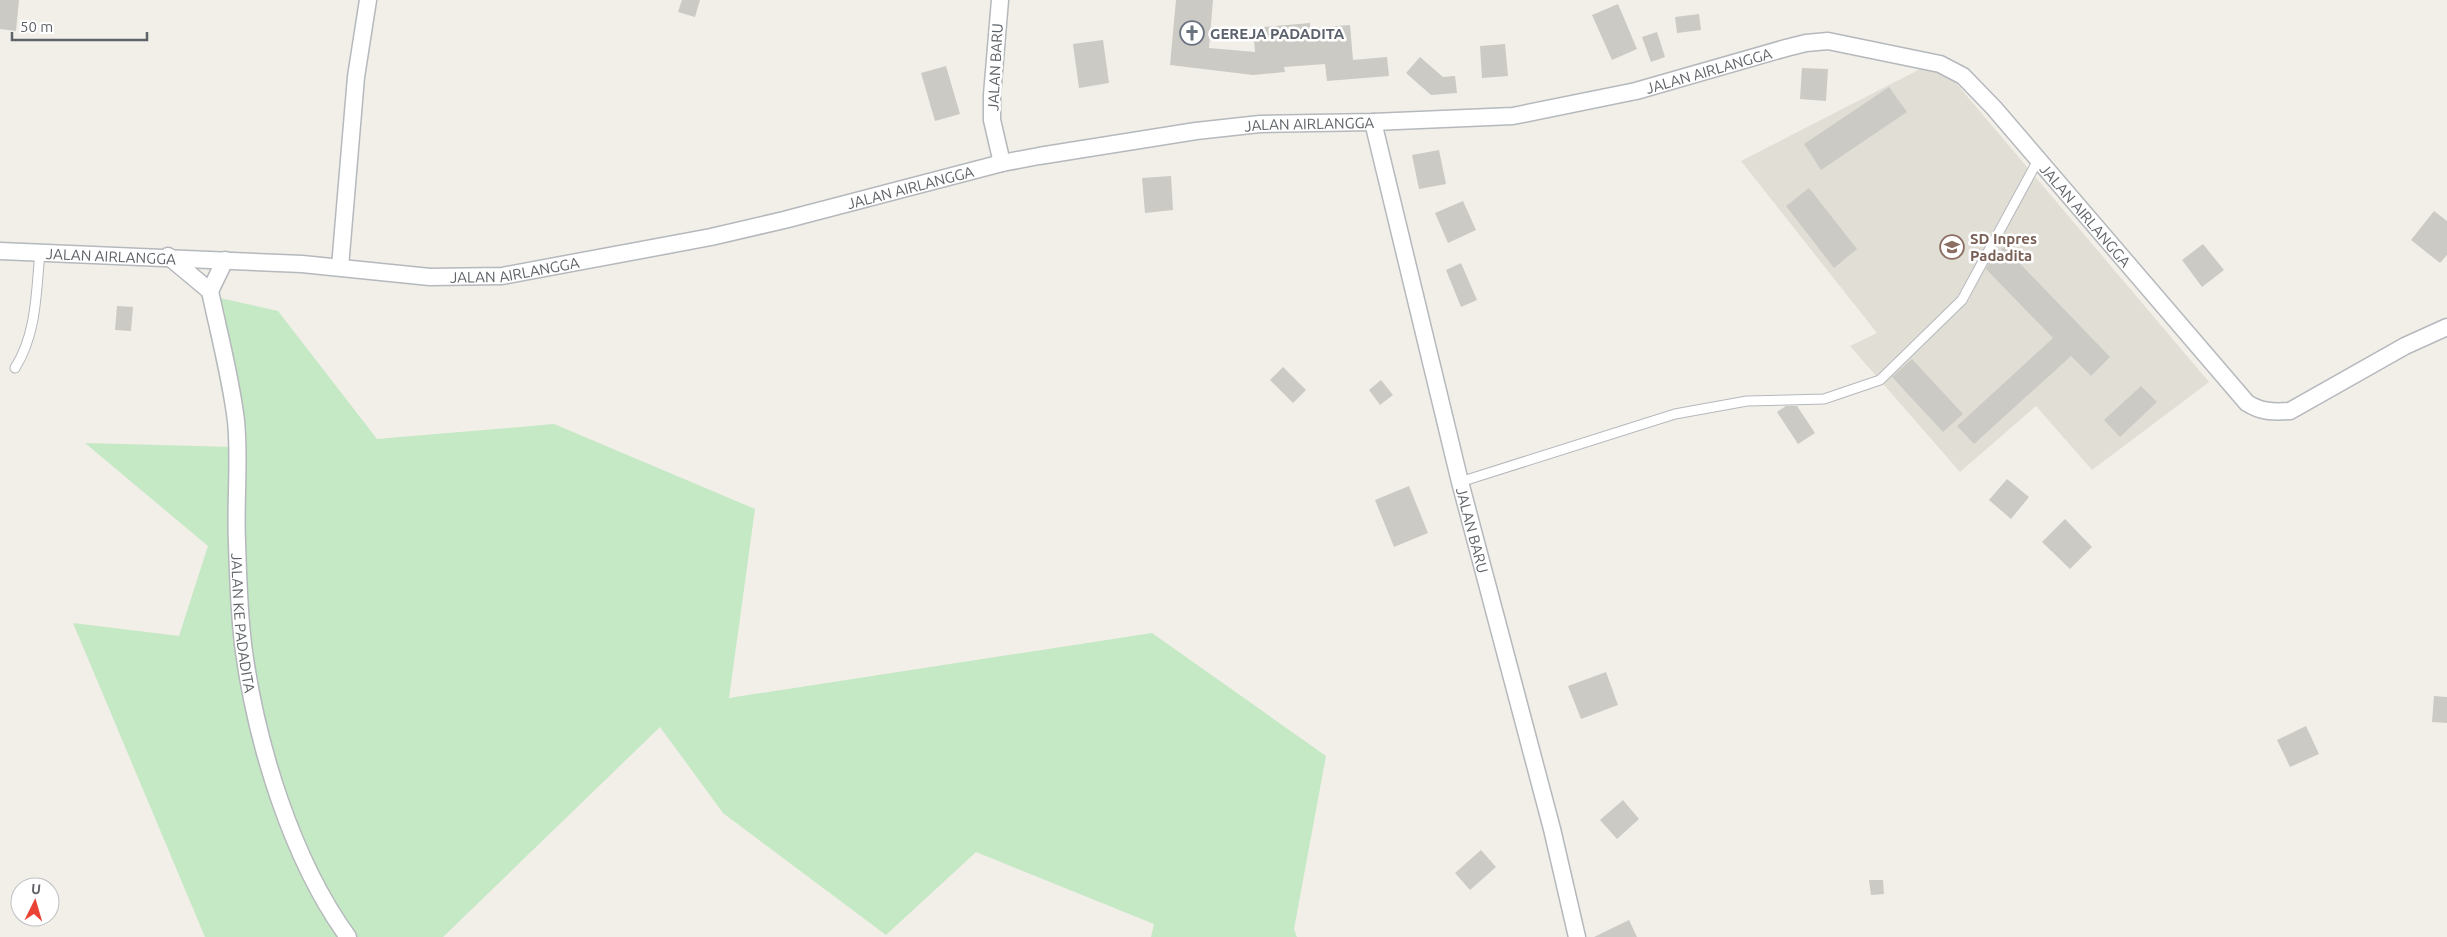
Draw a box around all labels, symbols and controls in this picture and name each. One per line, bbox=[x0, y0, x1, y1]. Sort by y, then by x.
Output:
scale bar bbox=[12, 10, 148, 42]
text: 50 m bbox=[20, 18, 53, 35]
church icon: GEREJA PADADITA bbox=[1179, 20, 1205, 46]
street label: JALAN BARU bbox=[984, 23, 1006, 111]
place label: GEREJA PADADITA bbox=[1210, 25, 1345, 42]
street label: JALAN AIRLANGGA bbox=[1644, 44, 1774, 96]
street label: JALAN AIRLANGGA bbox=[1243, 113, 1375, 134]
street label: JALAN AIRLANGGA bbox=[2037, 160, 2135, 270]
street label: JALAN AIRLANGGA bbox=[845, 162, 976, 212]
place label: SD Inpres Padadita bbox=[1970, 230, 2037, 264]
school or university icon: SD Inpres Padadita bbox=[1939, 234, 1965, 260]
street label: JALAN AIRLANGGA bbox=[45, 244, 177, 267]
street label: JALAN AIRLANGGA bbox=[450, 253, 581, 285]
street label: JALAN BARU bbox=[1453, 485, 1492, 575]
street label: JALAN KE PADADITA bbox=[229, 553, 259, 694]
north arrow bbox=[10, 877, 60, 927]
text: U bbox=[31, 881, 42, 897]

